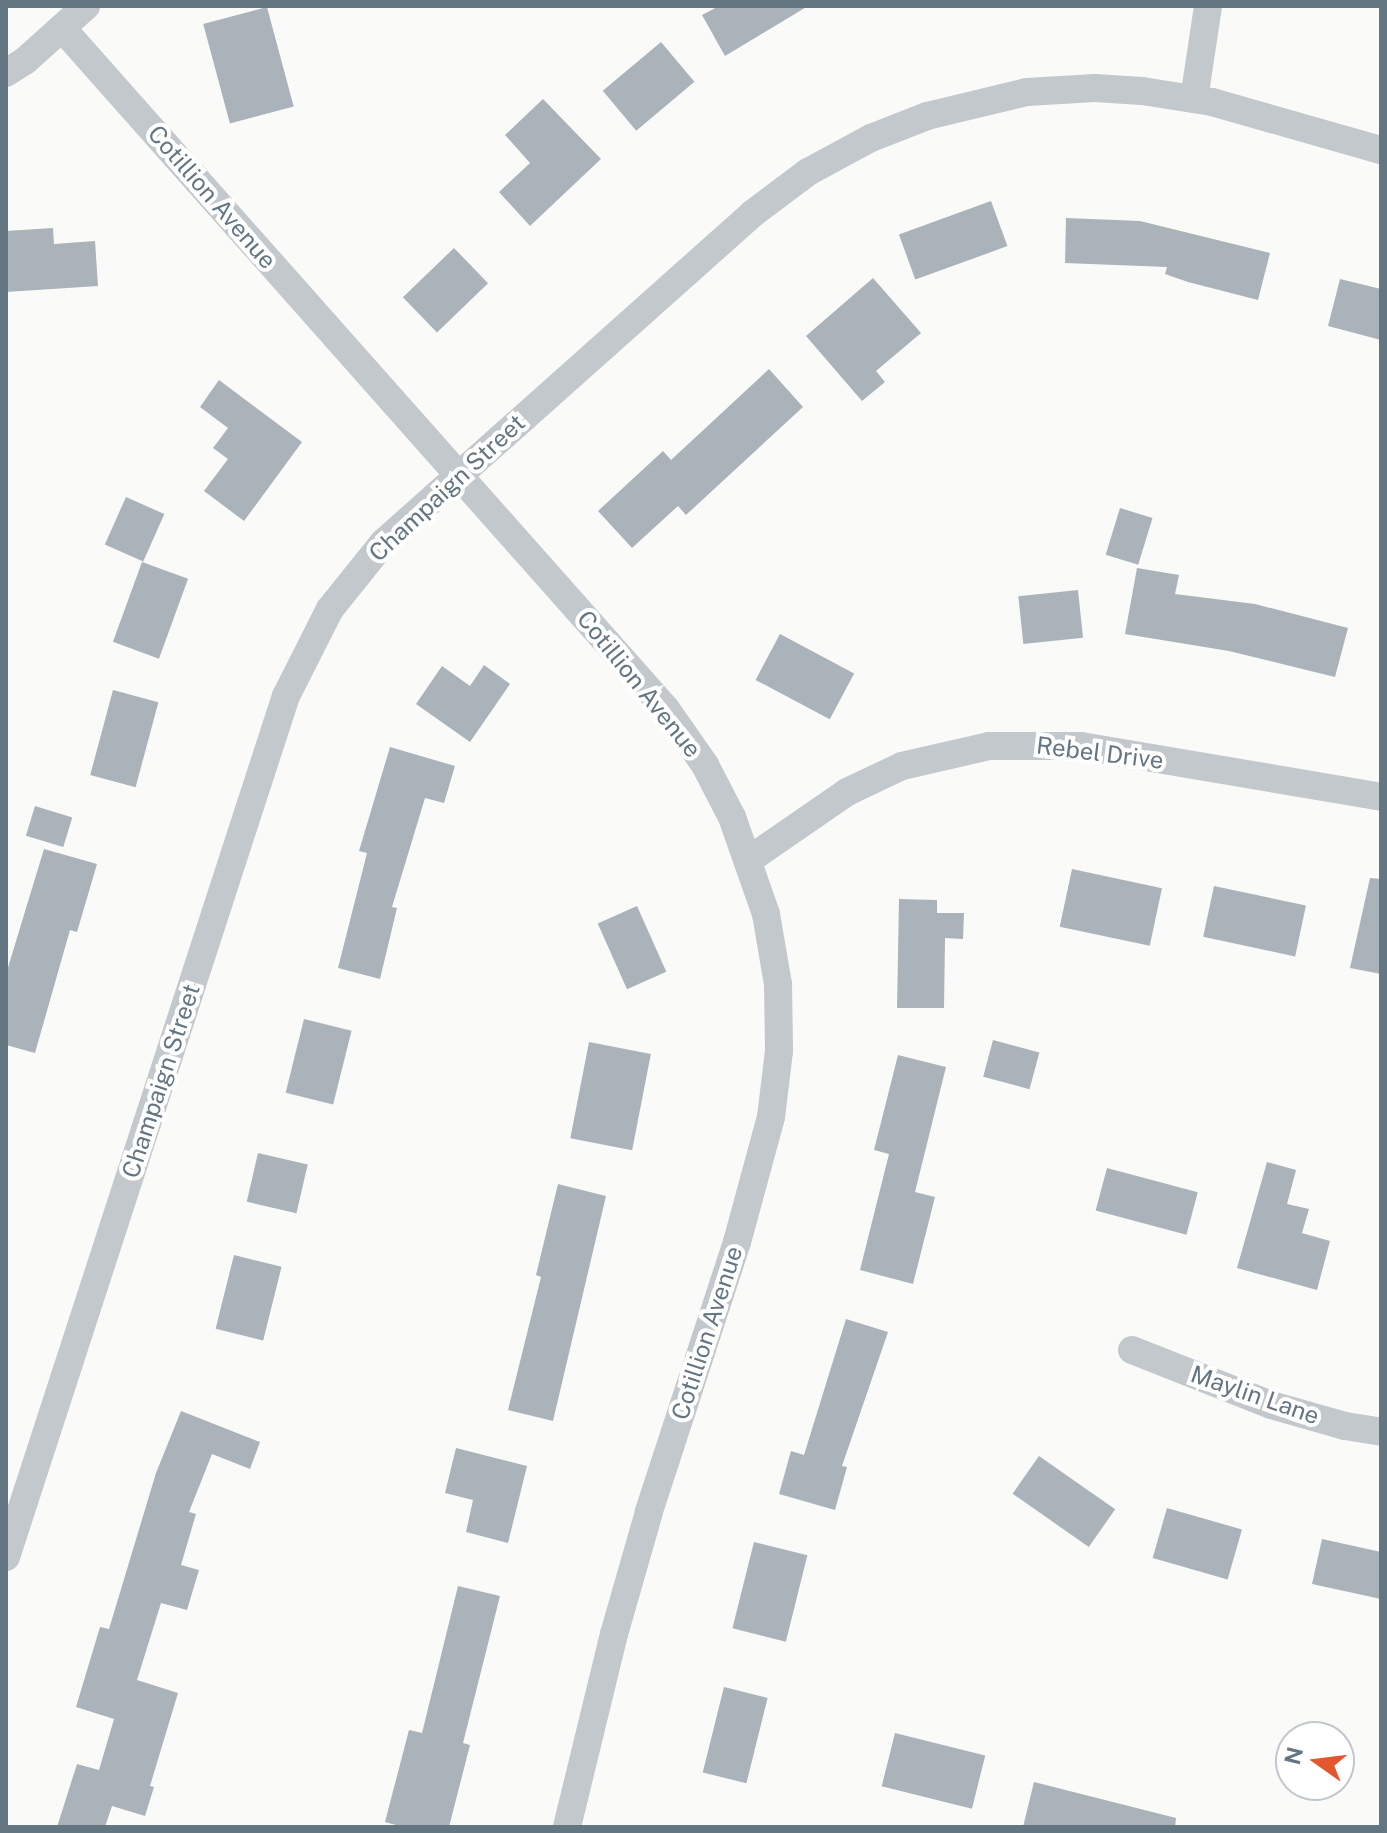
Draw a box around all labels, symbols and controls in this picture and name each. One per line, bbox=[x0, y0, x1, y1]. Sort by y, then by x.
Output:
street label: Cotillion Avenue bbox=[142, 119, 282, 275]
street label: Champaign Street bbox=[363, 408, 531, 568]
street label: Cotillion Avenue bbox=[571, 605, 707, 763]
street label: Rebel Drive bbox=[1035, 731, 1165, 775]
street label: Champaign Street bbox=[116, 980, 206, 1182]
street label: Cotillion Avenue bbox=[665, 1243, 749, 1423]
street label: Maylin Lane bbox=[1187, 1360, 1323, 1430]
north arrow bbox=[1275, 1721, 1355, 1801]
text: N bbox=[1279, 1744, 1308, 1767]

